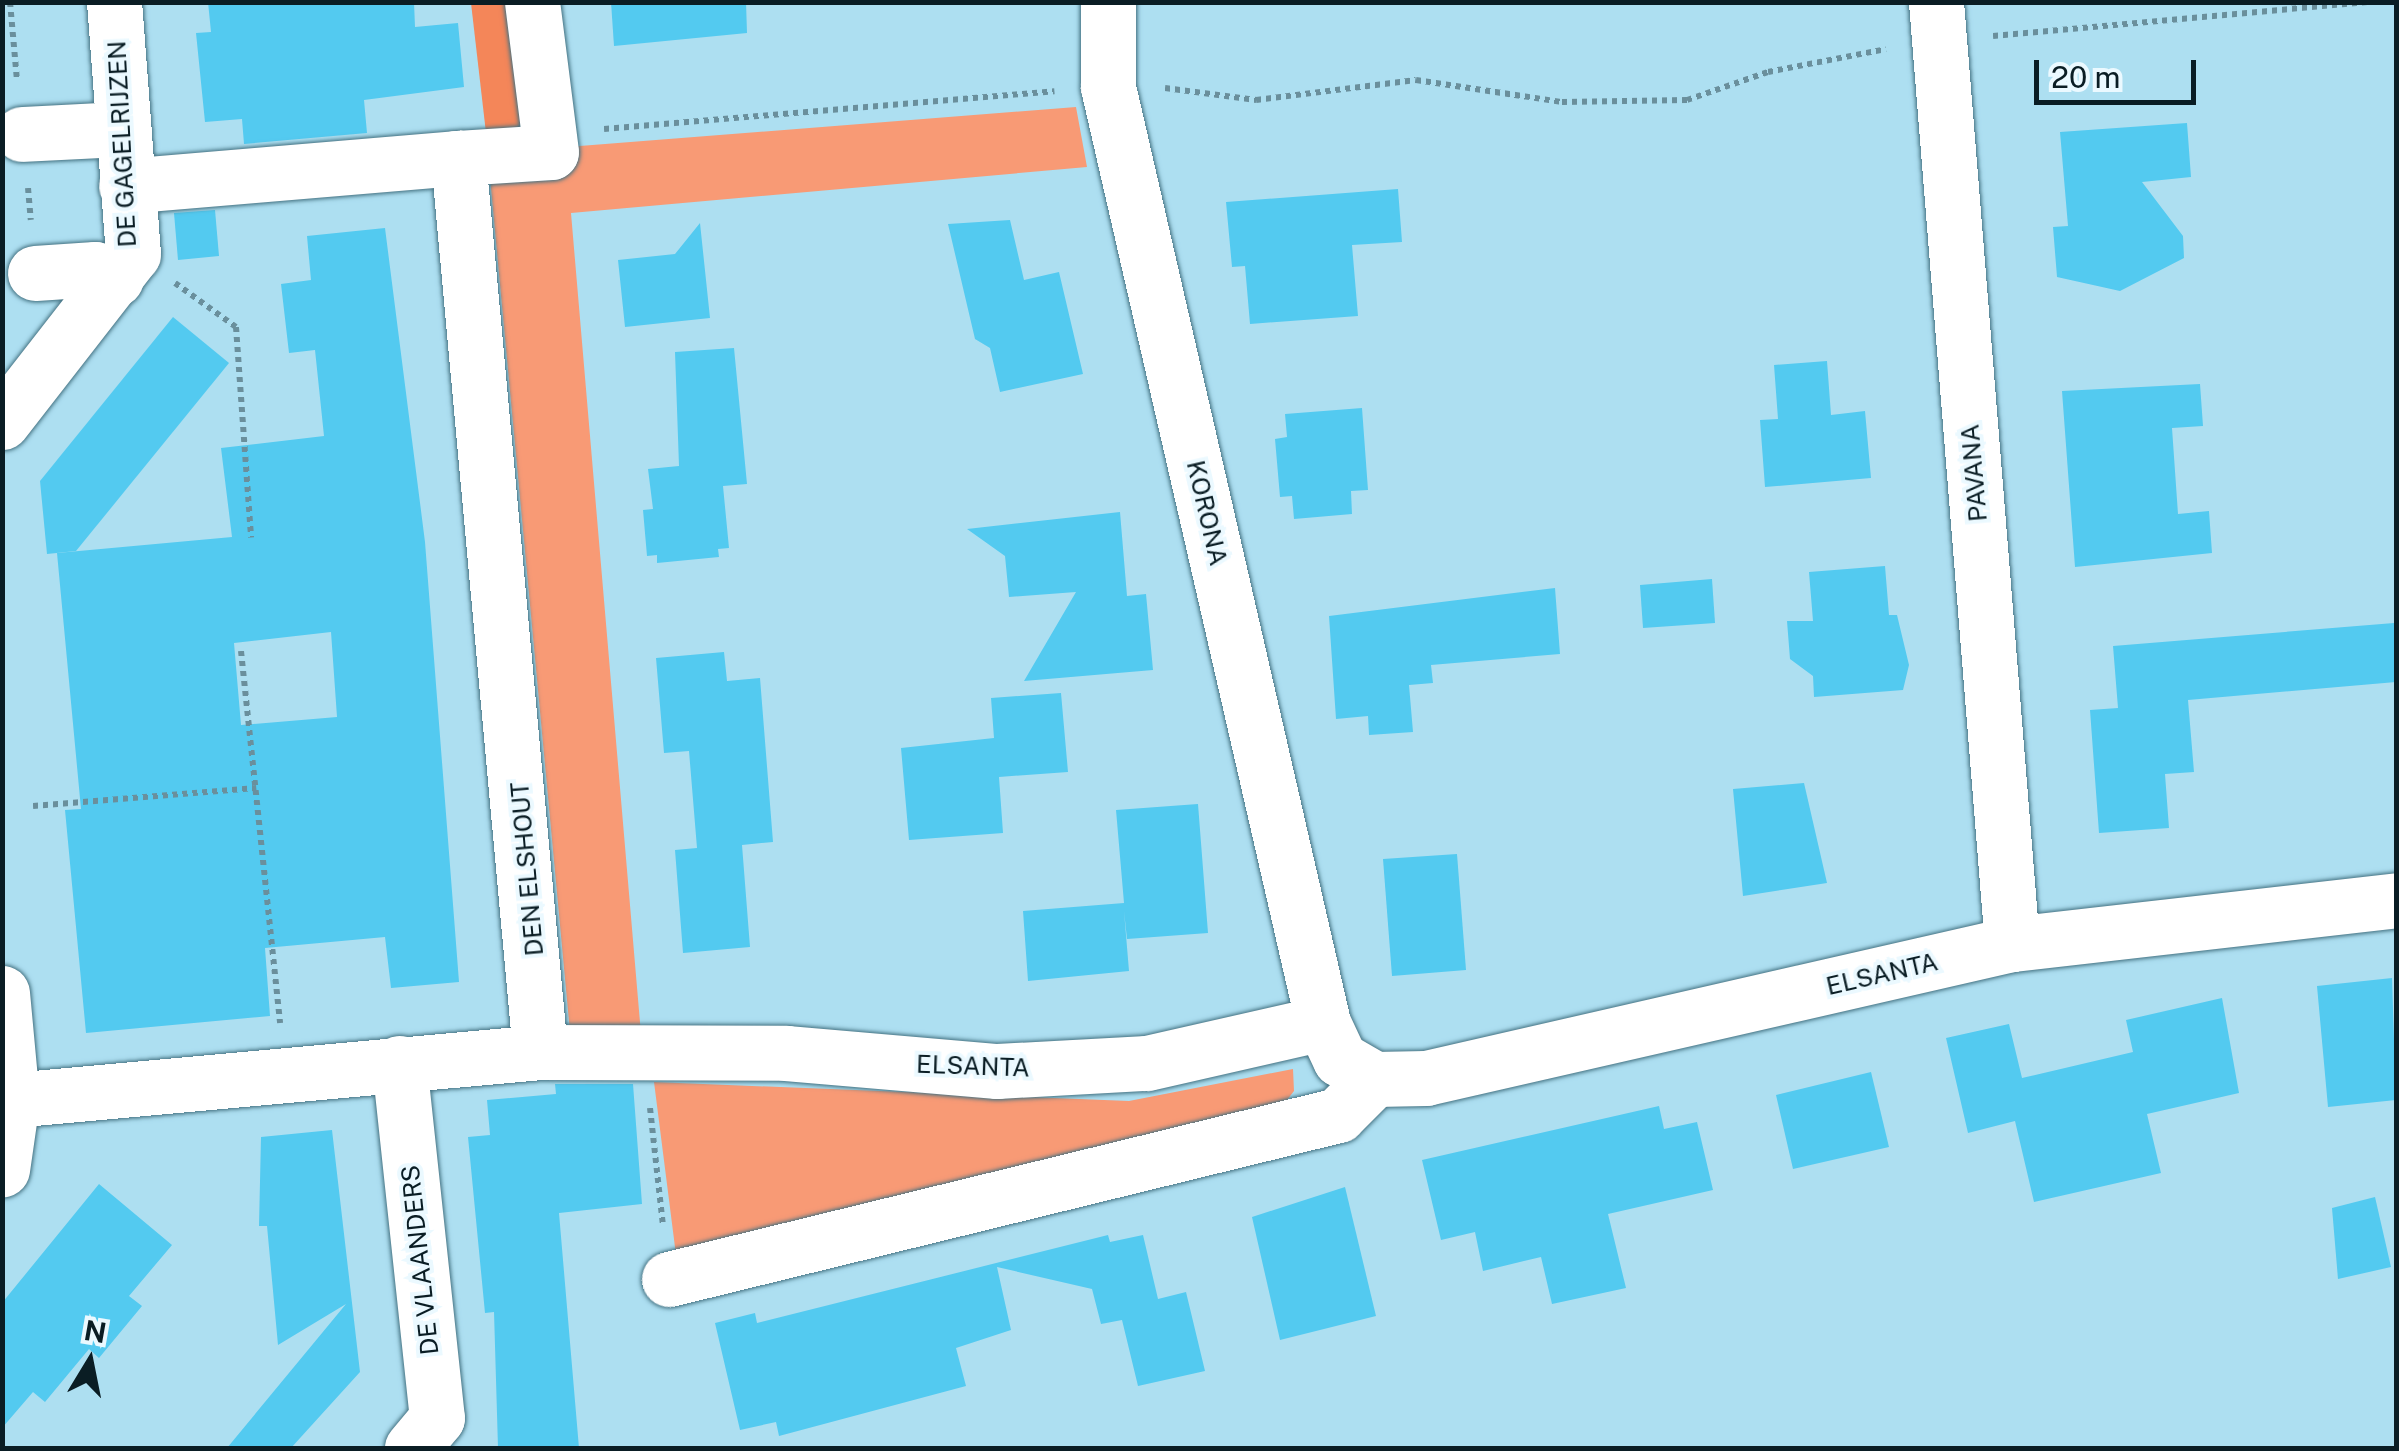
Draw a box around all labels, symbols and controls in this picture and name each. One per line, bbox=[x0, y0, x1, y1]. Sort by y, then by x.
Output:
street label: DE GAGELRIJZEN bbox=[102, 40, 142, 248]
scale bar bbox=[2039, 40, 2202, 102]
text: 20 m bbox=[2051, 59, 2120, 95]
street label: PAVANA bbox=[1955, 423, 1993, 523]
street label: KORONA bbox=[1180, 457, 1234, 569]
street label: DEN ELSHOUT bbox=[504, 781, 550, 957]
street label: ELSANTA bbox=[1823, 947, 1941, 1001]
street label: ELSANTA bbox=[916, 1049, 1030, 1083]
street label: DE VLAANDERS bbox=[395, 1163, 445, 1357]
north arrow bbox=[40, 1311, 140, 1411]
text: N bbox=[82, 1313, 109, 1349]

